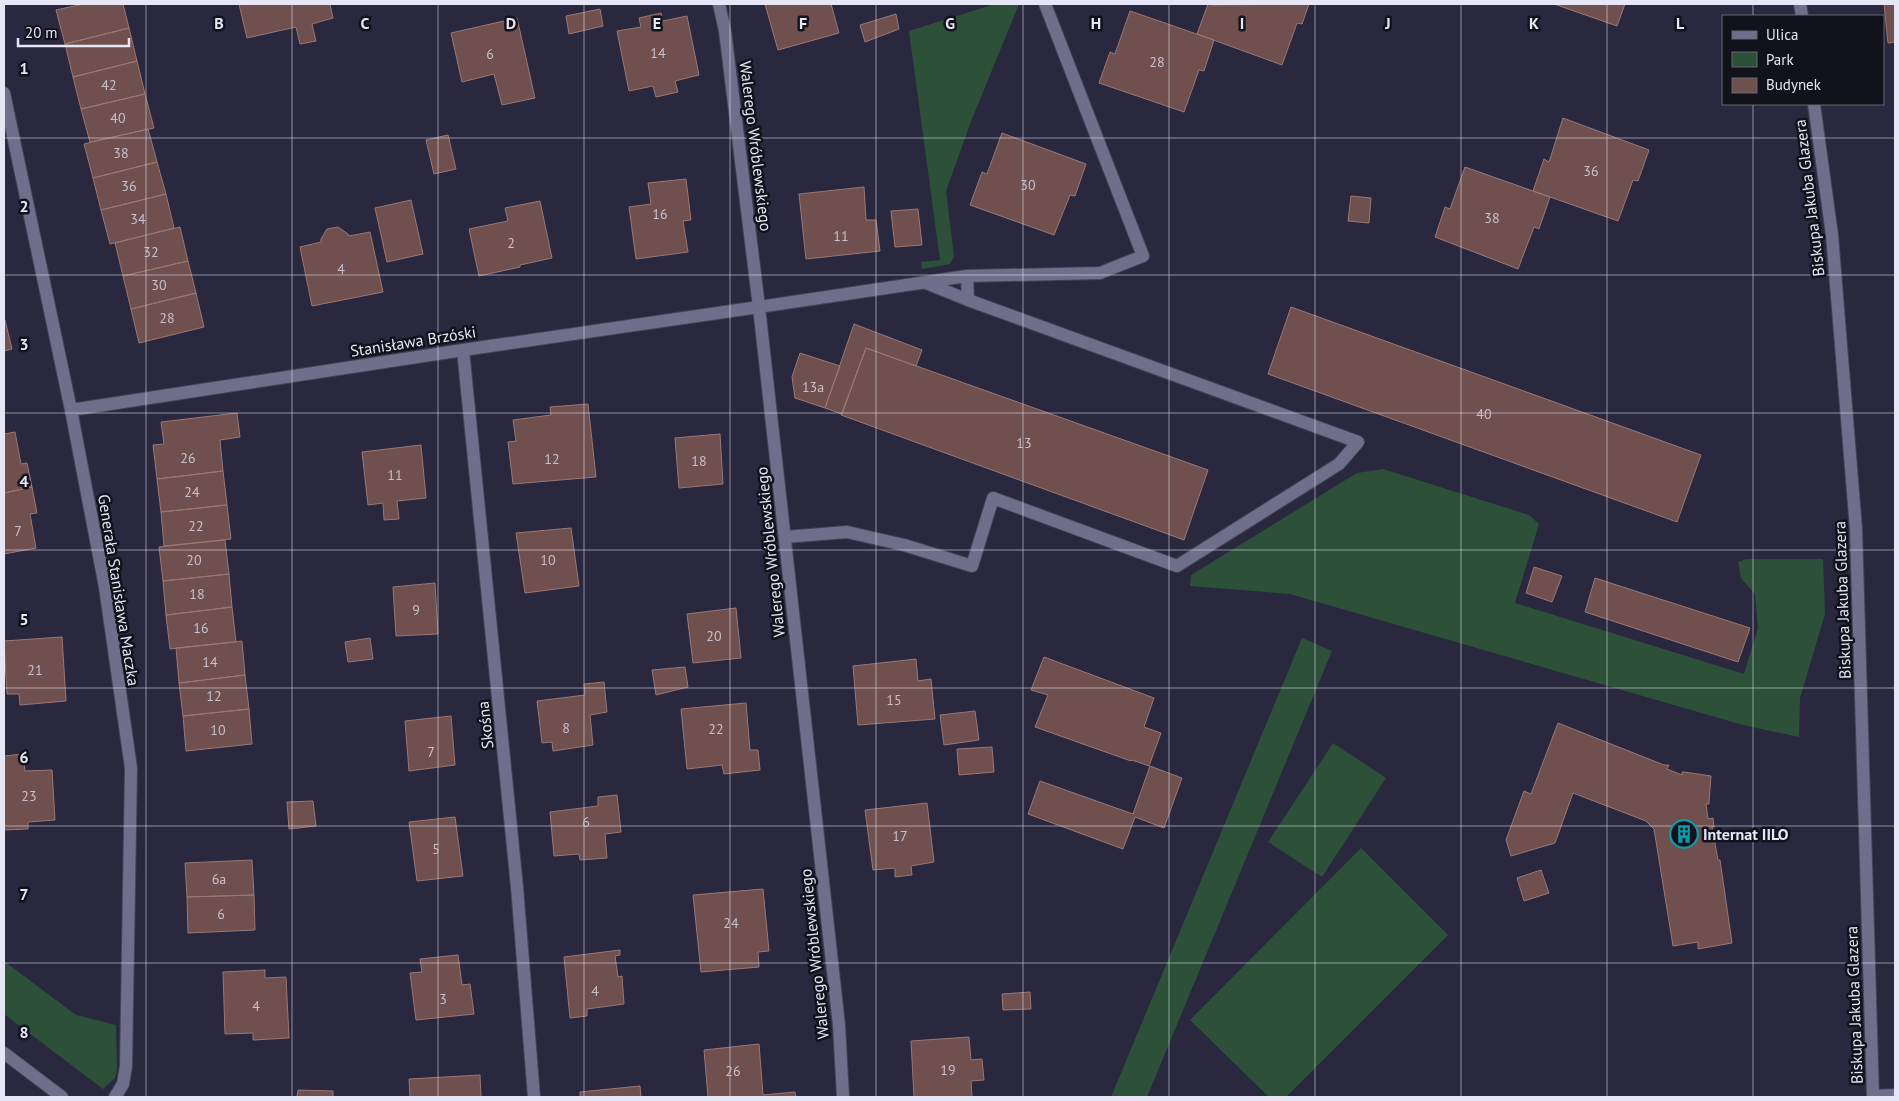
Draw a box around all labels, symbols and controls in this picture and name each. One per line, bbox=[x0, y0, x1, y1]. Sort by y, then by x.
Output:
text: B bbox=[214, 13, 224, 33]
text: C bbox=[361, 13, 370, 33]
text: D bbox=[506, 13, 516, 33]
text: E bbox=[653, 13, 661, 33]
text: F bbox=[799, 13, 807, 33]
text: G bbox=[945, 13, 955, 33]
text: H bbox=[1091, 13, 1101, 33]
text: I bbox=[1240, 13, 1244, 33]
text: J bbox=[1384, 13, 1391, 33]
text: K bbox=[1529, 13, 1539, 33]
text: L bbox=[1676, 13, 1685, 33]
scale bar bbox=[18, 15, 129, 47]
legend bbox=[1722, 15, 1884, 105]
text: 20 m bbox=[25, 23, 58, 42]
text: Ulica bbox=[1766, 25, 1798, 44]
house number: 14 bbox=[650, 44, 666, 62]
house number: 6 bbox=[486, 45, 494, 63]
text: Park bbox=[1766, 50, 1794, 69]
house number: 28 bbox=[1149, 53, 1165, 71]
text: 1 bbox=[19, 58, 29, 78]
street label: Walerego Wróblewskiego bbox=[736, 60, 776, 232]
text: Budynek bbox=[1766, 75, 1822, 94]
house number: 42 bbox=[101, 76, 117, 94]
house number: 40 bbox=[110, 109, 126, 127]
street label: Biskupa Jakuba Glazera bbox=[1789, 118, 1829, 278]
house number: 38 bbox=[113, 144, 129, 162]
house number: 36 bbox=[1583, 162, 1599, 180]
house number: 30 bbox=[1020, 176, 1036, 194]
house number: 36 bbox=[121, 177, 137, 195]
text: 2 bbox=[19, 196, 29, 216]
house number: 16 bbox=[652, 205, 668, 223]
house number: 38 bbox=[1484, 209, 1500, 227]
house number: 34 bbox=[130, 210, 146, 228]
house number: 11 bbox=[833, 227, 849, 245]
house number: 2 bbox=[507, 234, 515, 252]
house number: 32 bbox=[143, 243, 159, 261]
house number: 4 bbox=[337, 260, 345, 278]
house number: 30 bbox=[151, 276, 167, 294]
house number: 28 bbox=[159, 309, 175, 327]
street label: Stanisława Brzóski bbox=[349, 321, 477, 361]
text: 3 bbox=[19, 334, 29, 354]
house number: 13a bbox=[802, 378, 824, 396]
house number: 40 bbox=[1476, 405, 1492, 423]
house number: 13 bbox=[1016, 434, 1032, 452]
house number: 26 bbox=[180, 449, 196, 467]
house number: 12 bbox=[544, 450, 560, 468]
house number: 18 bbox=[691, 452, 707, 470]
house number: 11 bbox=[387, 466, 403, 484]
street label: Walerego Wróblewskiego bbox=[751, 466, 789, 638]
text: 4 bbox=[19, 471, 29, 491]
house number: 24 bbox=[184, 483, 200, 501]
street label: Generała Stanisława Maczka bbox=[94, 493, 144, 687]
house number: 22 bbox=[188, 517, 204, 535]
street label: Biskupa Jakuba Glazera bbox=[1829, 521, 1855, 679]
house number: 7 bbox=[14, 522, 22, 540]
house number: 20 bbox=[186, 551, 202, 569]
house number: 10 bbox=[540, 551, 556, 569]
house number: 18 bbox=[189, 585, 205, 603]
house number: 9 bbox=[412, 601, 420, 619]
text: 5 bbox=[19, 609, 29, 629]
house number: 16 bbox=[193, 619, 209, 637]
house number: 20 bbox=[706, 627, 722, 645]
house number: 14 bbox=[202, 653, 218, 671]
house number: 21 bbox=[27, 661, 43, 679]
house number: 12 bbox=[206, 687, 222, 705]
house number: 15 bbox=[886, 691, 902, 709]
street label: Skośna bbox=[473, 700, 497, 750]
house number: 8 bbox=[562, 719, 570, 737]
house number: 22 bbox=[708, 720, 724, 738]
house number: 10 bbox=[210, 721, 226, 739]
house number: 7 bbox=[427, 743, 435, 761]
text: 6 bbox=[19, 747, 29, 767]
house number: 23 bbox=[21, 787, 37, 805]
house number: 6 bbox=[582, 813, 590, 831]
building icon: Internat IILO bbox=[1669, 819, 1699, 849]
place label: Internat IILO bbox=[1703, 824, 1789, 844]
house number: 17 bbox=[892, 827, 908, 845]
house number: 5 bbox=[432, 840, 440, 858]
street label: Walerego Wróblewskiego bbox=[795, 868, 833, 1040]
house number: 6a bbox=[212, 870, 226, 888]
text: 7 bbox=[19, 884, 29, 904]
house number: 6 bbox=[217, 905, 225, 923]
house number: 24 bbox=[723, 914, 739, 932]
street label: Biskupa Jakuba Glazera bbox=[1841, 926, 1867, 1084]
house number: 4 bbox=[591, 982, 599, 1000]
house number: 3 bbox=[439, 990, 447, 1008]
house number: 4 bbox=[252, 997, 260, 1015]
text: 8 bbox=[19, 1022, 29, 1042]
house number: 19 bbox=[940, 1061, 956, 1079]
house number: 26 bbox=[725, 1062, 741, 1080]

